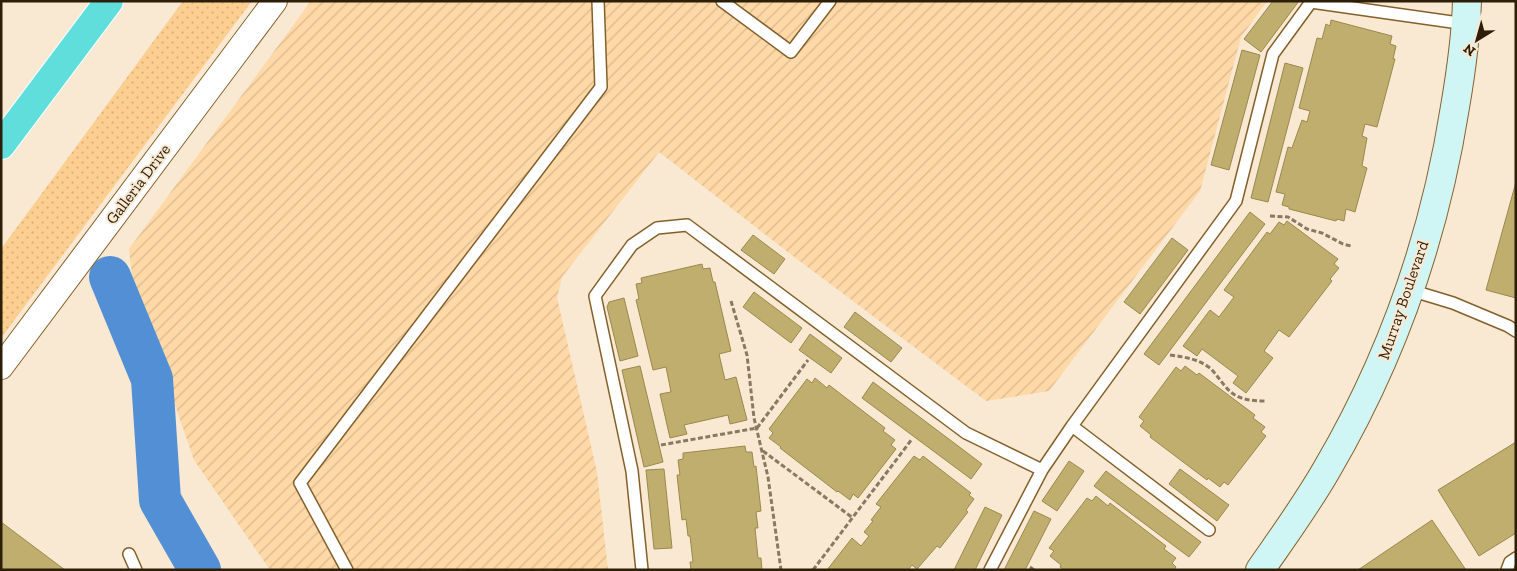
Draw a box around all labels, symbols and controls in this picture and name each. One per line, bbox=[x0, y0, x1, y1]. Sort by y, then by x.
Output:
north arrow bbox=[1452, 15, 1502, 65]
text: N bbox=[1460, 40, 1479, 60]
street label: Galleria Drive bbox=[102, 140, 174, 228]
street label: Murray Boulevard bbox=[1374, 238, 1432, 362]

